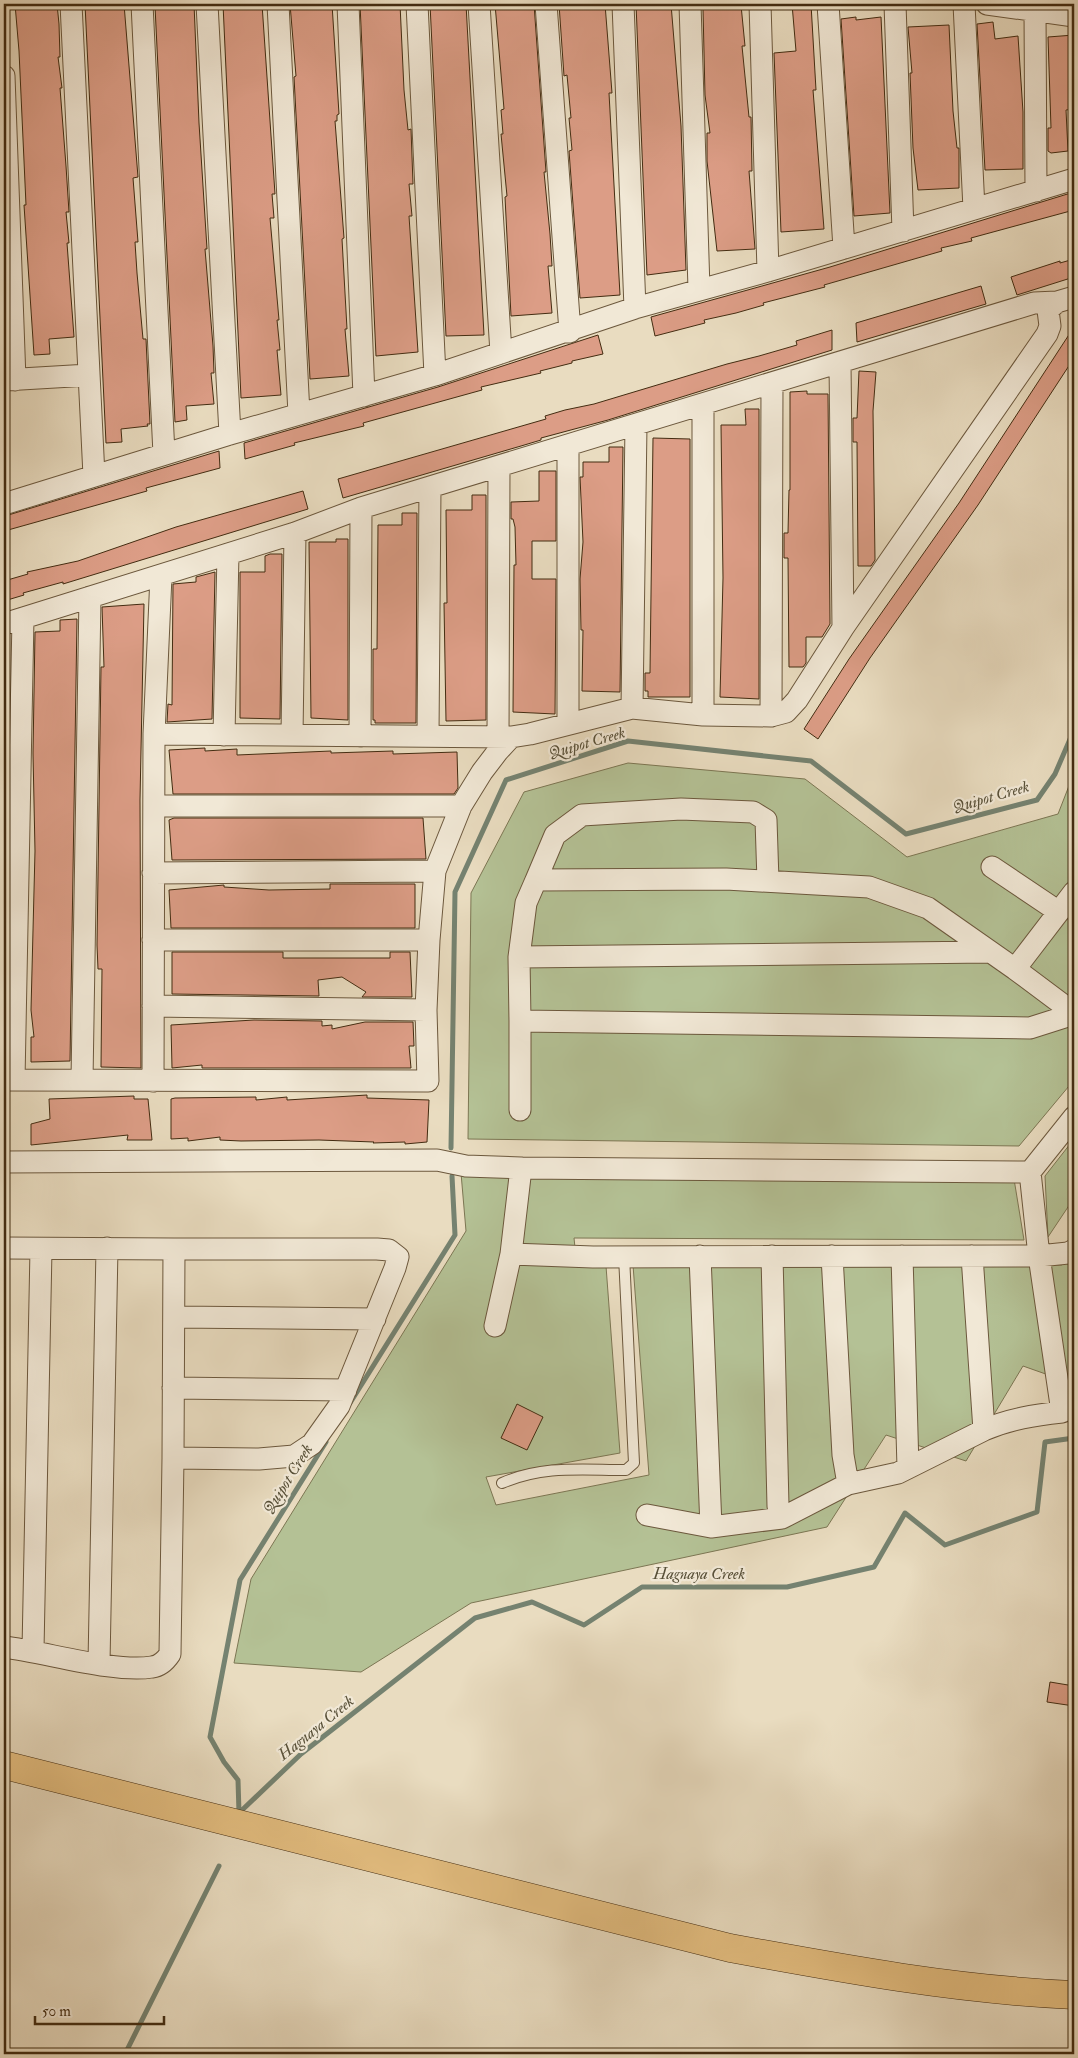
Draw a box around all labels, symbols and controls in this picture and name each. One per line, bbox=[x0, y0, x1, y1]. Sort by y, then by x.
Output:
water label: Quipot Creek bbox=[546, 722, 628, 763]
water label: Quipot Creek bbox=[950, 776, 1032, 817]
water label: Quipot Creek bbox=[259, 1440, 318, 1518]
water label: Hagnaya Creek bbox=[652, 1564, 745, 1584]
water label: Hagnaya Creek bbox=[273, 1691, 358, 1765]
scale bar bbox=[35, 1993, 164, 2025]
text: 50 m bbox=[42, 2002, 71, 2021]

